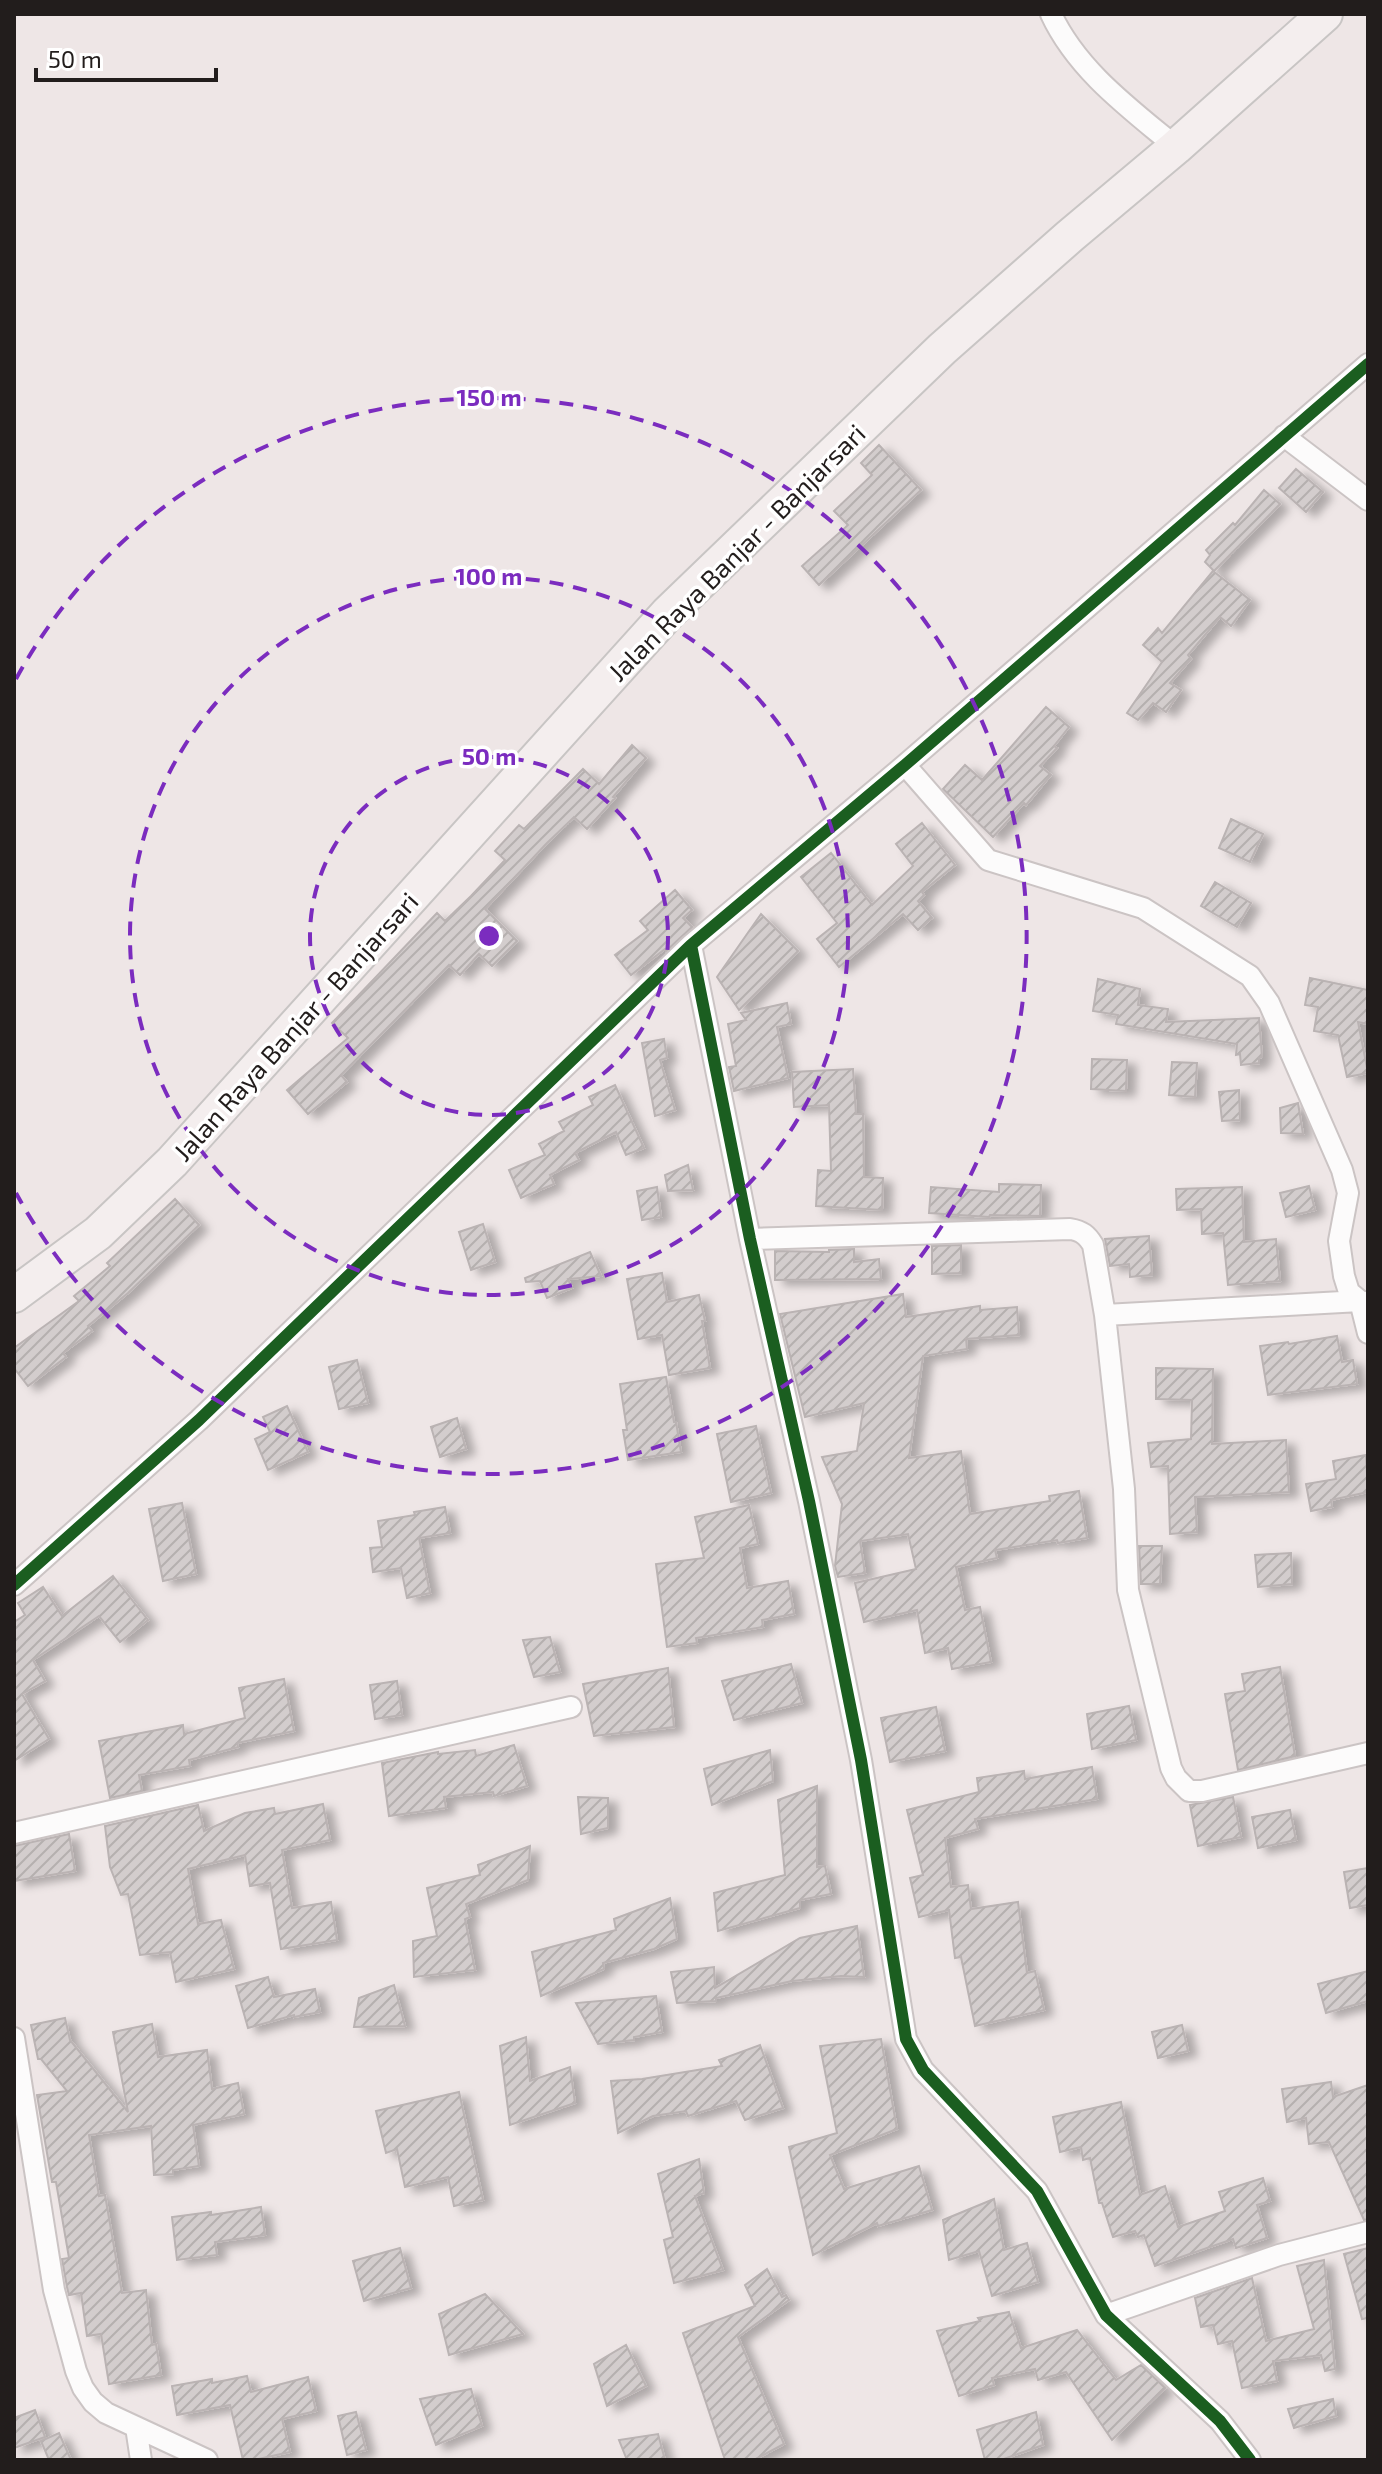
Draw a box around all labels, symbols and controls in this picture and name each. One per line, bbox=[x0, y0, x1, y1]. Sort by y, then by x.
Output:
scale bar bbox=[36, 32, 216, 82]
text: 50 m bbox=[48, 44, 102, 73]
text: 150 m bbox=[456, 382, 522, 411]
street label: Jalan Raya Banjar - Banjarsari bbox=[601, 417, 871, 687]
text: 100 m bbox=[456, 561, 522, 590]
text: 50 m bbox=[462, 741, 516, 770]
street label: Jalan Raya Banjar - Banjarsari bbox=[166, 885, 424, 1167]
centre of rings bbox=[475, 922, 503, 950]

